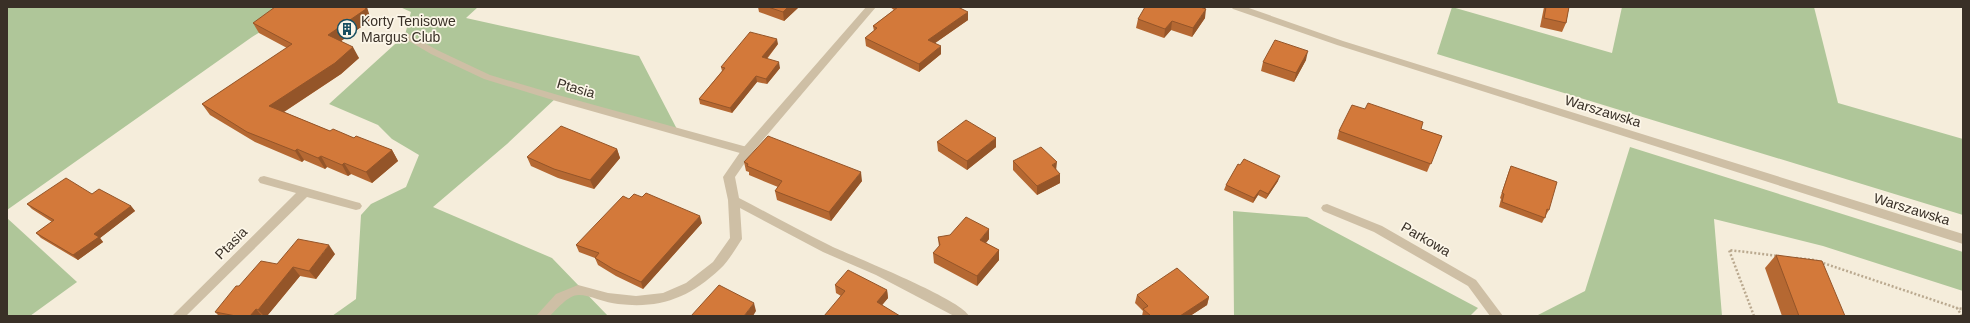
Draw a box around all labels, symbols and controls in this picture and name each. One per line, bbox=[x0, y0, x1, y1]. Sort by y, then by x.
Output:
place label: Korty Tenisowe Margus Club bbox=[361, 13, 456, 45]
building icon: Korty Tenisowe Margus Club bbox=[336, 18, 358, 40]
street label: Ptasia bbox=[555, 75, 597, 101]
street label: Warszawska bbox=[1563, 92, 1643, 130]
street label: Warszawska bbox=[1872, 190, 1952, 228]
street label: Parkowa bbox=[1398, 218, 1454, 260]
street label: Ptasia bbox=[212, 223, 251, 262]

